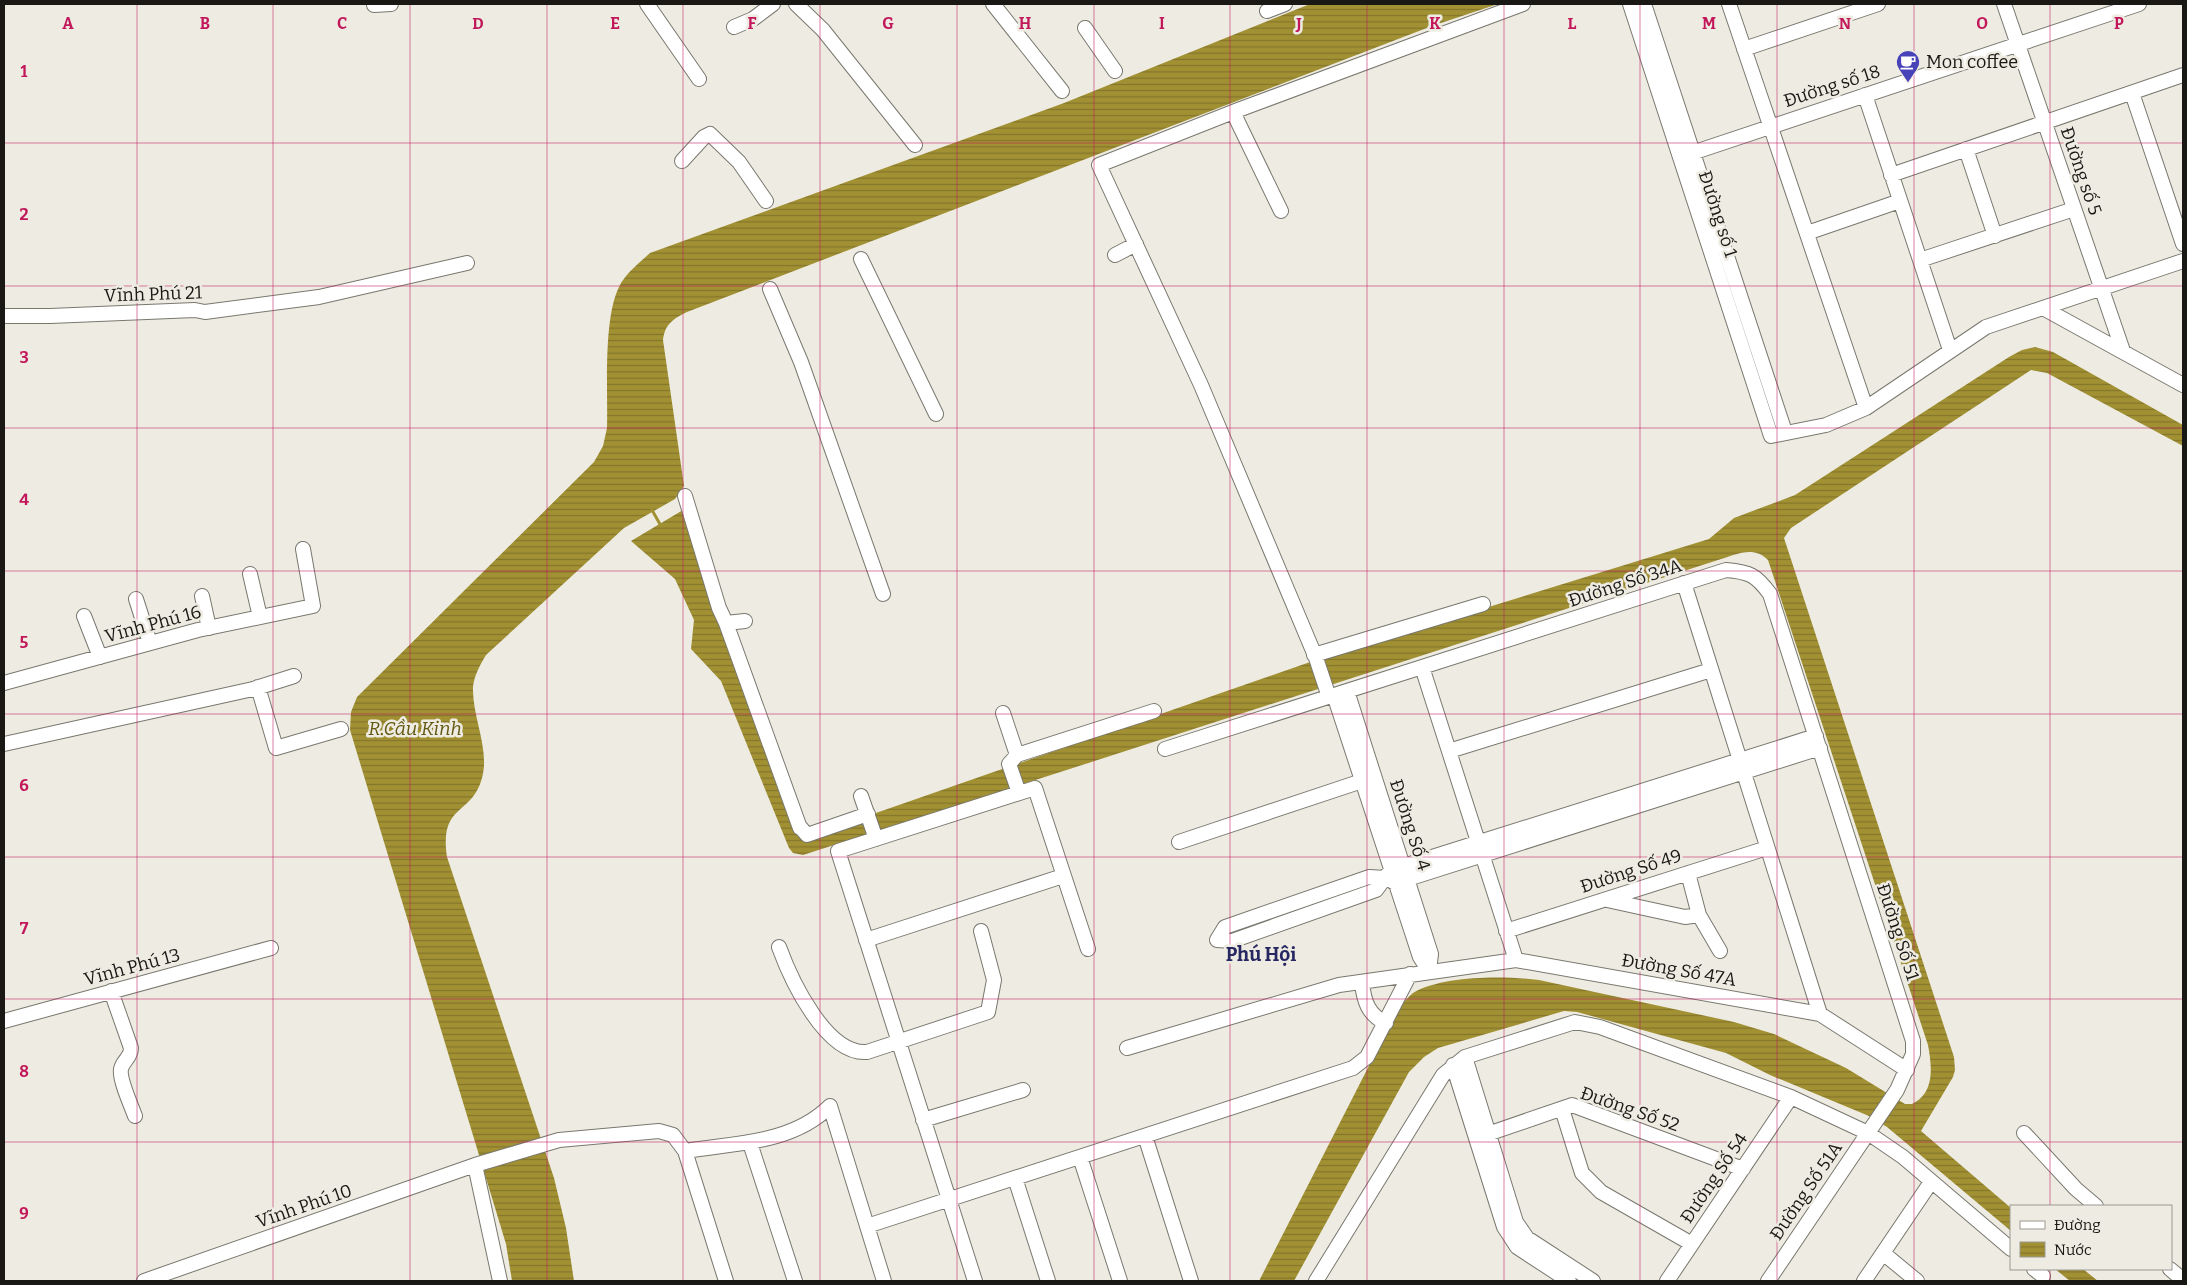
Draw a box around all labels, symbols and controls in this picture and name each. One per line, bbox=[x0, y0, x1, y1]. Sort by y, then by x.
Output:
text: A bbox=[62, 14, 74, 33]
text: B bbox=[200, 14, 210, 33]
text: C bbox=[337, 14, 347, 33]
text: D bbox=[472, 14, 484, 33]
text: E bbox=[610, 14, 620, 33]
text: F bbox=[748, 14, 757, 33]
text: G bbox=[882, 14, 894, 33]
text: H bbox=[1019, 14, 1032, 33]
text: I bbox=[1159, 14, 1165, 33]
text: J bbox=[1295, 14, 1302, 33]
text: K bbox=[1429, 14, 1441, 33]
text: L bbox=[1568, 14, 1577, 33]
text: M bbox=[1702, 14, 1716, 33]
text: N bbox=[1839, 14, 1851, 33]
text: O bbox=[1976, 14, 1988, 33]
text: P bbox=[2114, 14, 2124, 33]
cafe icon: Mon coffee bbox=[1895, 49, 1921, 83]
place label: Mon coffee bbox=[1926, 51, 2018, 73]
street label: Đường số 18 bbox=[1781, 60, 1883, 112]
text: 1 bbox=[21, 62, 28, 81]
street label: Đường số 5 bbox=[2056, 124, 2106, 218]
street label: Đường số 1 bbox=[1694, 168, 1742, 261]
text: 2 bbox=[19, 205, 29, 224]
street label: Vĩnh Phú 21 bbox=[104, 281, 203, 307]
text: 3 bbox=[19, 348, 29, 367]
text: 4 bbox=[19, 490, 29, 509]
street label: Đường Số 34A bbox=[1566, 554, 1685, 612]
street label: Vĩnh Phú 16 bbox=[102, 601, 204, 647]
text: 5 bbox=[20, 633, 29, 652]
water label: R.Cầu Kinh bbox=[368, 717, 462, 740]
text: 6 bbox=[19, 776, 29, 795]
street label: Đường Số 4 bbox=[1385, 777, 1435, 874]
street label: Đường Số 49 bbox=[1578, 844, 1684, 898]
street label: Đường Số 51 bbox=[1872, 881, 1924, 984]
text: 7 bbox=[20, 919, 29, 938]
district label: Phú Hội bbox=[1226, 943, 1296, 966]
street label: Vĩnh Phú 13 bbox=[82, 944, 182, 990]
street label: Đường Số 47A bbox=[1620, 949, 1738, 991]
text: 8 bbox=[19, 1062, 29, 1081]
street label: Đường Số 52 bbox=[1578, 1082, 1682, 1136]
street label: Đường Số 54 bbox=[1676, 1128, 1753, 1227]
street label: Đường Số 51A bbox=[1765, 1138, 1847, 1244]
street label: Vĩnh Phú 10 bbox=[253, 1179, 355, 1233]
text: 9 bbox=[19, 1204, 29, 1223]
legend bbox=[2010, 1205, 2172, 1270]
text: Đường bbox=[2054, 1216, 2101, 1234]
text: Nước bbox=[2054, 1241, 2092, 1259]

